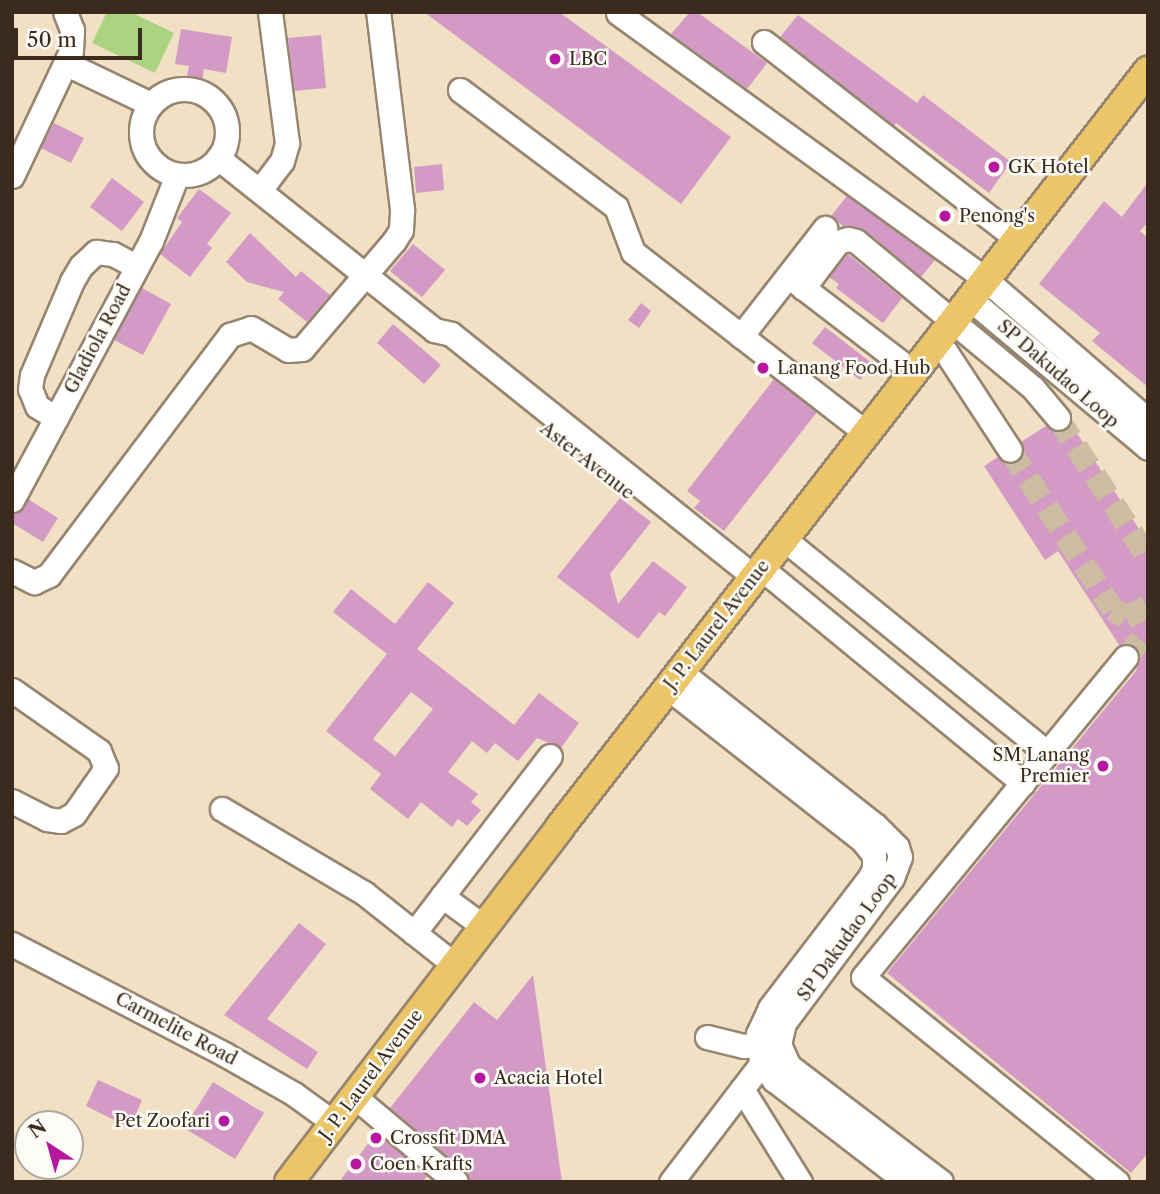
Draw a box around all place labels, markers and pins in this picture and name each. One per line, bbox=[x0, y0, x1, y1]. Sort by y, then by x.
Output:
place label: LBC bbox=[569, 48, 607, 70]
marker: LBC bbox=[547, 51, 563, 67]
place label: GK Hotel bbox=[1008, 156, 1089, 178]
marker: GK Hotel bbox=[986, 159, 1002, 175]
place label: Penong's bbox=[959, 205, 1035, 227]
marker: Penong's bbox=[937, 208, 953, 224]
place label: Lanang Food Hub bbox=[777, 357, 930, 379]
marker: Lanang Food Hub bbox=[755, 360, 771, 376]
place label: SM Lanang Premier bbox=[992, 745, 1089, 788]
marker: SM Lanang Premier bbox=[1095, 758, 1111, 774]
place label: Acacia Hotel bbox=[494, 1067, 603, 1089]
marker: Acacia Hotel bbox=[472, 1070, 488, 1086]
place label: Pet Zoofari bbox=[114, 1110, 210, 1132]
marker: Pet Zoofari bbox=[216, 1113, 232, 1129]
place label: Crossfit DMA bbox=[390, 1127, 506, 1149]
marker: Crossfit DMA bbox=[368, 1130, 384, 1146]
place label: Coen Krafts bbox=[370, 1153, 472, 1175]
marker: Coen Krafts bbox=[348, 1156, 364, 1172]

